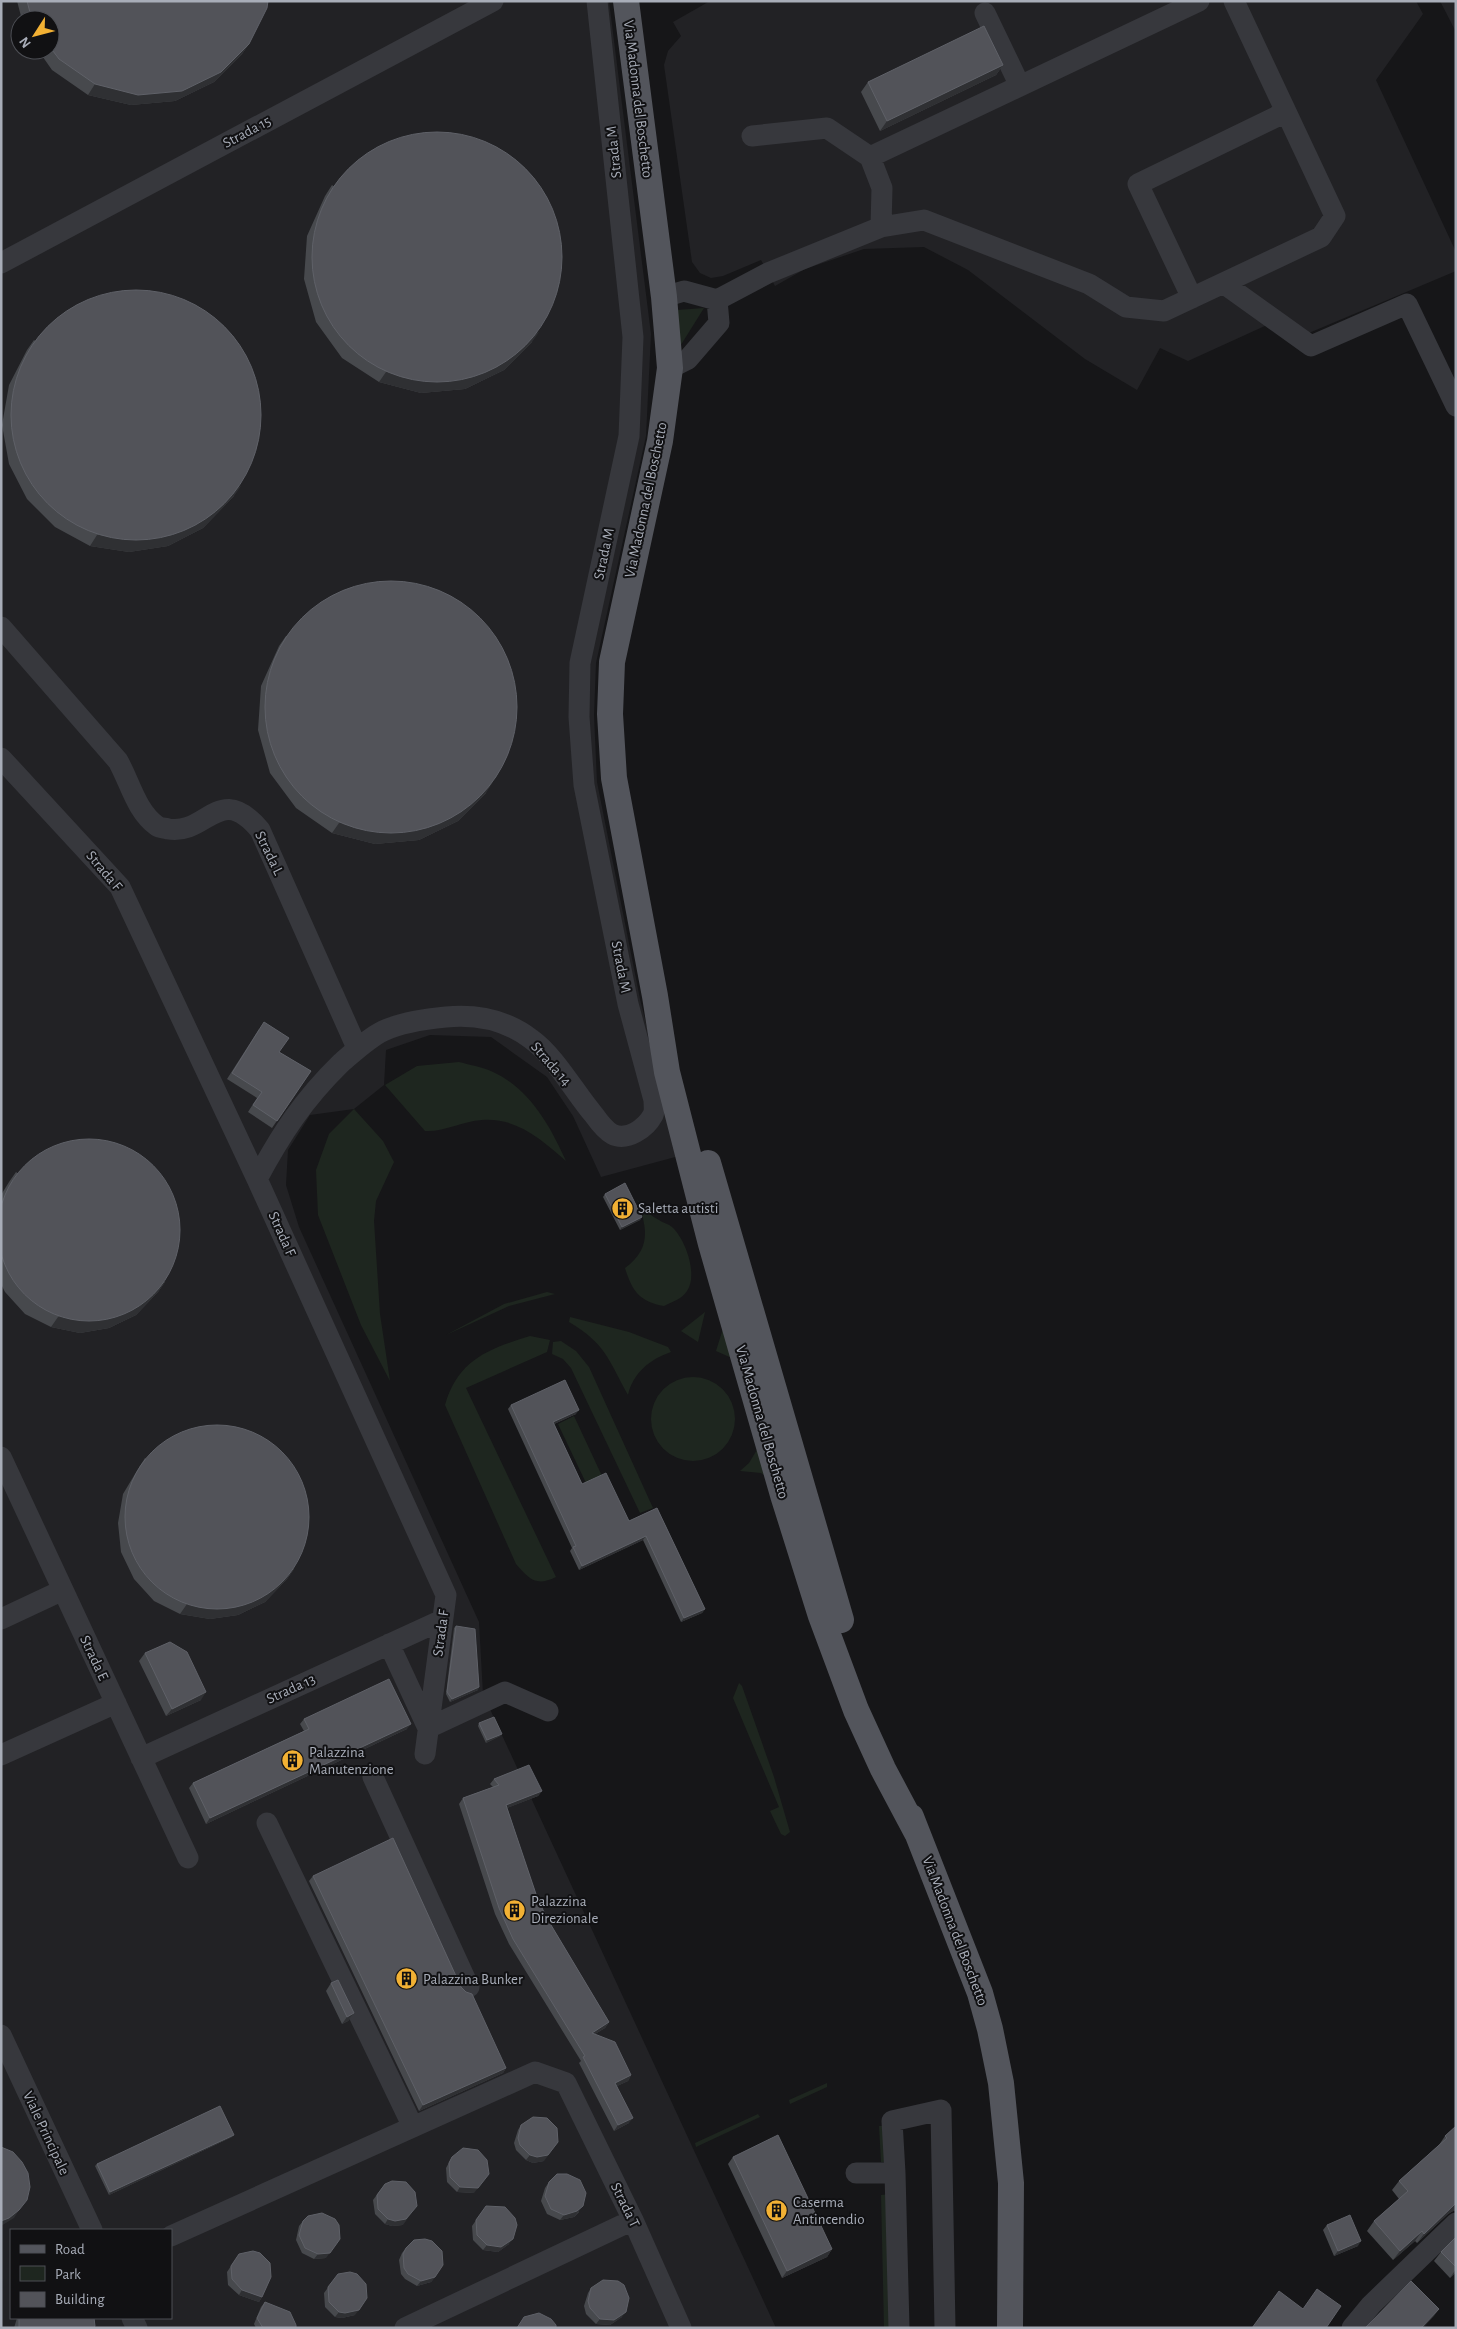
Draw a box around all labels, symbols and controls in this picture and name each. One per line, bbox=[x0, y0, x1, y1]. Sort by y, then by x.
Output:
north arrow bbox=[10, 10, 60, 60]
street label: Via Madonna del Boschetto bbox=[621, 19, 655, 179]
text: N bbox=[17, 34, 34, 50]
street label: Strada 15 bbox=[220, 113, 274, 151]
street label: Strada M bbox=[604, 125, 624, 179]
street label: Via Madonna del Boschetto bbox=[622, 421, 670, 579]
street label: Strada M bbox=[591, 527, 617, 581]
street label: Strada L bbox=[252, 829, 286, 878]
street label: Strada F bbox=[83, 848, 125, 894]
street label: Strada M bbox=[609, 940, 633, 994]
street label: Strada 14 bbox=[528, 1039, 574, 1089]
building icon: Saletta autisti bbox=[610, 1196, 634, 1220]
place label: Saletta autisti bbox=[638, 1201, 718, 1216]
street label: Strada F bbox=[266, 1209, 299, 1259]
street label: Via Madonna del Boschetto bbox=[733, 1344, 791, 1500]
street label: Strada F bbox=[430, 1608, 452, 1657]
street label: Strada E bbox=[77, 1633, 111, 1683]
street label: Strada 13 bbox=[264, 1671, 318, 1707]
place label: Palazzina Manutenzione bbox=[309, 1745, 394, 1777]
building icon: Palazzina Manutenzione bbox=[281, 1749, 305, 1773]
street label: Via Madonna del Boschetto bbox=[920, 1854, 990, 2008]
place label: Palazzina Direzionale bbox=[531, 1894, 598, 1926]
building icon: Palazzina Direzionale bbox=[503, 1898, 527, 1922]
building icon: Palazzina Bunker bbox=[395, 1967, 419, 1991]
place label: Palazzina Bunker bbox=[423, 1972, 523, 1987]
street label: Viale Principale bbox=[20, 2089, 72, 2177]
street label: Strada T bbox=[608, 2180, 643, 2230]
place label: Caserma Antincendio bbox=[793, 2195, 865, 2227]
building icon: Caserma Antincendio bbox=[765, 2199, 789, 2223]
legend bbox=[10, 2229, 172, 2319]
text: Road bbox=[55, 2242, 85, 2257]
text: Park bbox=[55, 2267, 81, 2282]
text: Building bbox=[55, 2292, 105, 2307]

